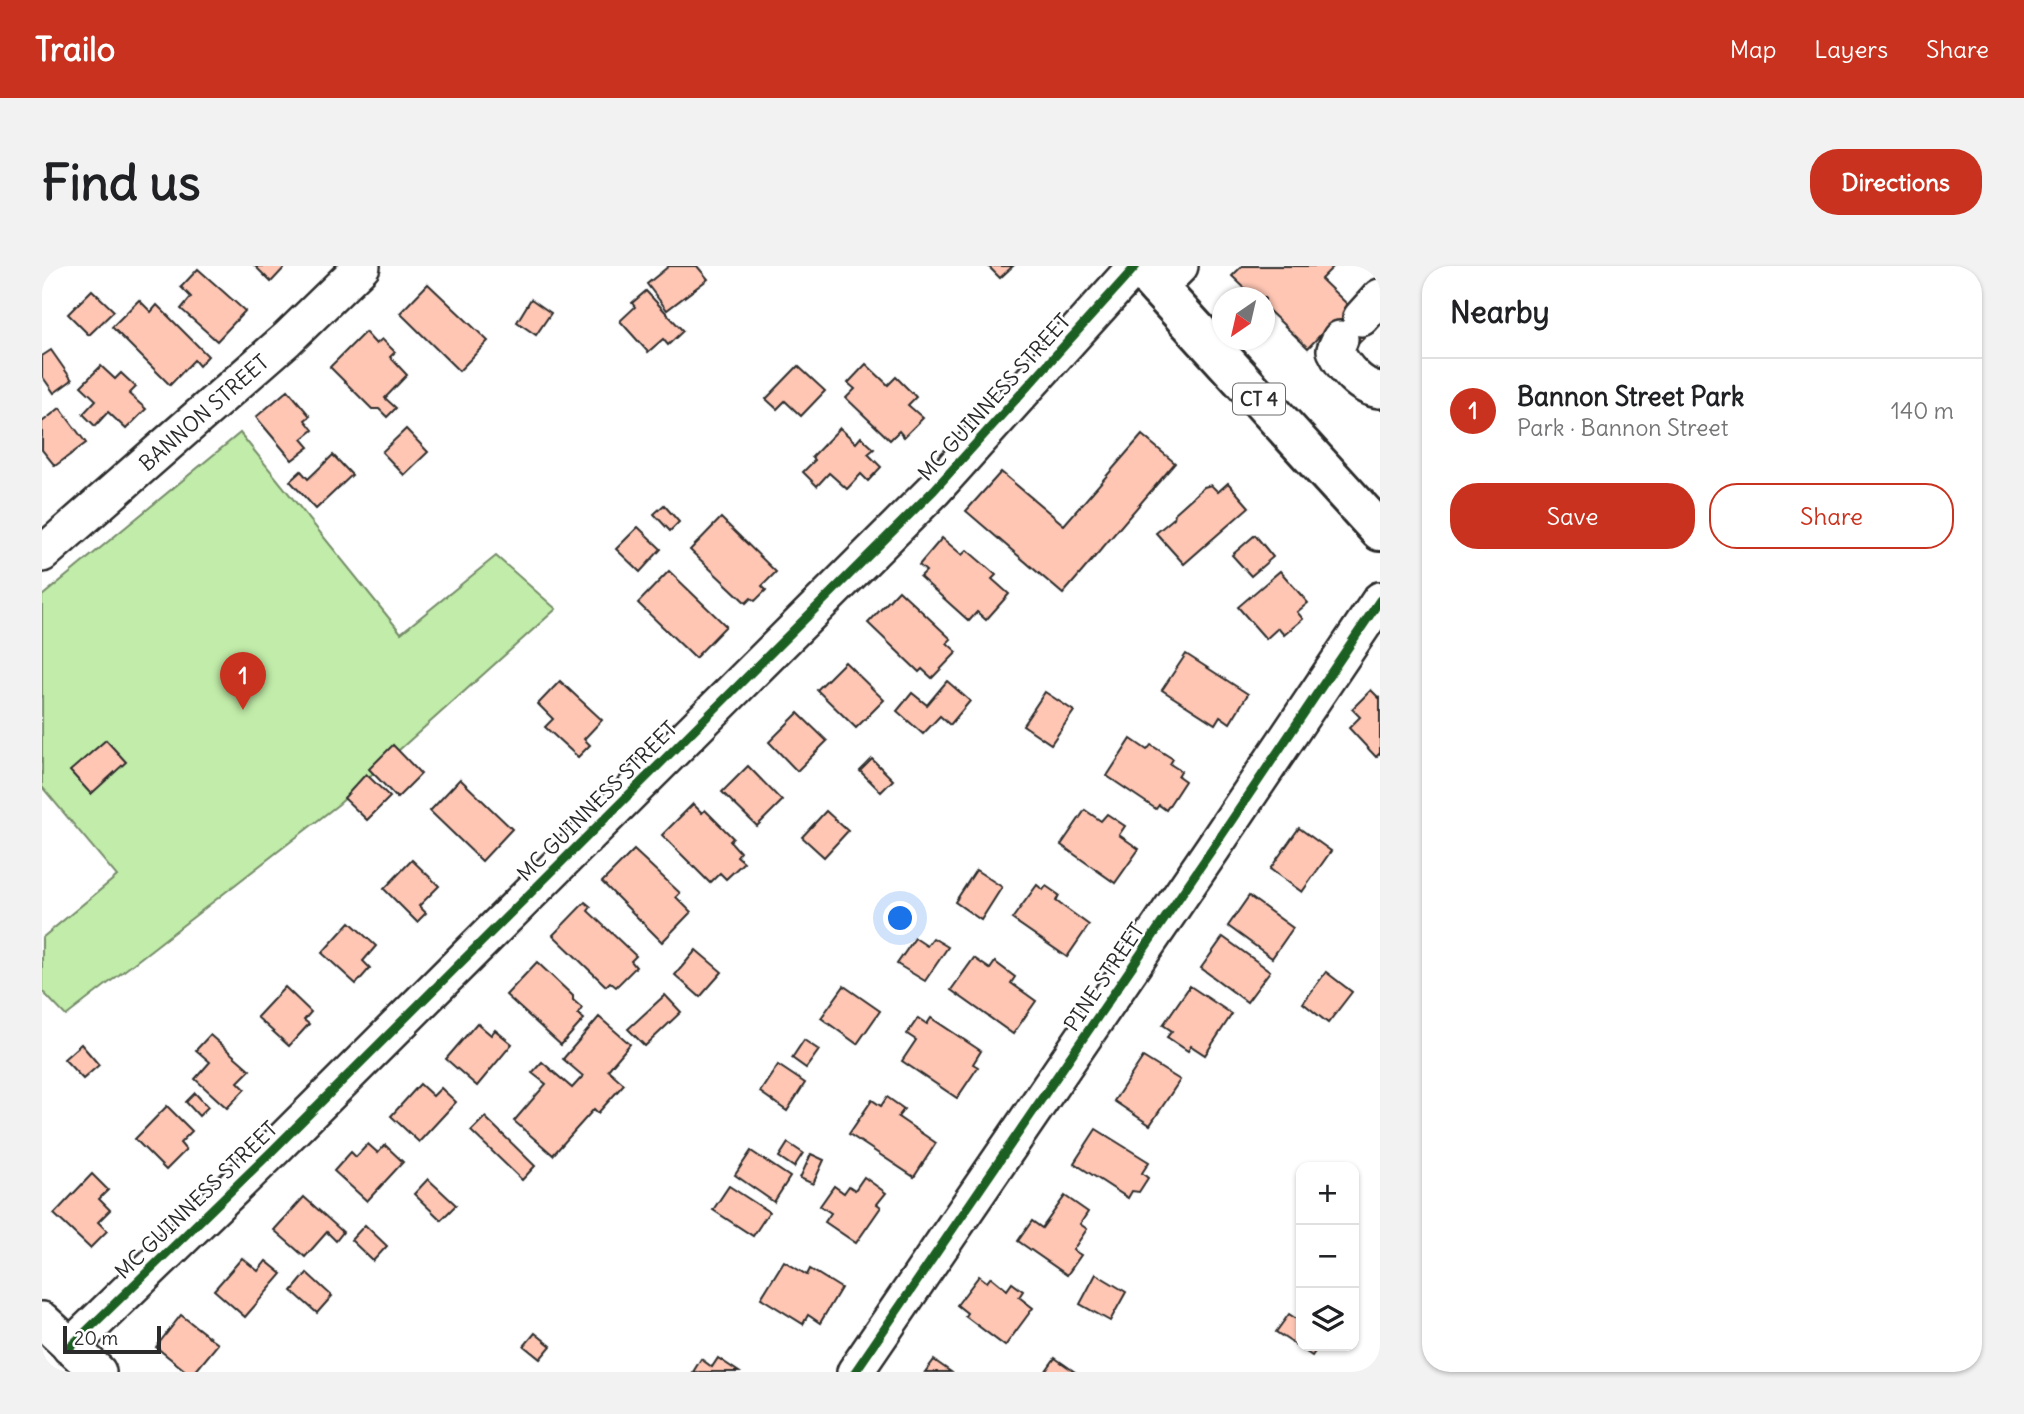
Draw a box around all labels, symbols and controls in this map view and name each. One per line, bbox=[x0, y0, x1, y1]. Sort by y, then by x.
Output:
text: Trailo bbox=[35, 28, 115, 70]
text: Map bbox=[1730, 34, 1776, 64]
text: Layers bbox=[1814, 34, 1888, 64]
text: Share bbox=[1926, 34, 1989, 64]
button: Directions bbox=[1810, 149, 1982, 215]
text: Find us bbox=[42, 152, 200, 213]
north arrow bbox=[1212, 287, 1275, 350]
text: Nearby bbox=[1450, 293, 1550, 331]
street label: MC GUINNESS STREET bbox=[912, 308, 1076, 486]
street label: BANNON STREET bbox=[133, 348, 274, 476]
text: Bannon Street Park bbox=[1517, 380, 1744, 413]
road number: CT 4 bbox=[1233, 384, 1285, 414]
text: 1 bbox=[1468, 396, 1478, 425]
text: 140 m bbox=[1891, 396, 1954, 425]
text: Park · Bannon Street bbox=[1517, 413, 1729, 442]
button: Save bbox=[1450, 483, 1695, 549]
button: Share bbox=[1709, 483, 1954, 549]
pin: 1 bbox=[220, 652, 266, 710]
street label: MC GUINNESS STREET bbox=[511, 715, 683, 887]
your location bbox=[883, 901, 917, 935]
street label: PINE STREET bbox=[1058, 918, 1150, 1036]
street label: MC GUINNESS STREET bbox=[109, 1115, 283, 1285]
map controls bbox=[1296, 1162, 1359, 1351]
button: + bbox=[1296, 1162, 1359, 1225]
button: − bbox=[1296, 1225, 1359, 1288]
button: layers bbox=[1296, 1288, 1359, 1351]
scale bar bbox=[63, 1323, 161, 1355]
text: 20 m bbox=[74, 1326, 118, 1350]

